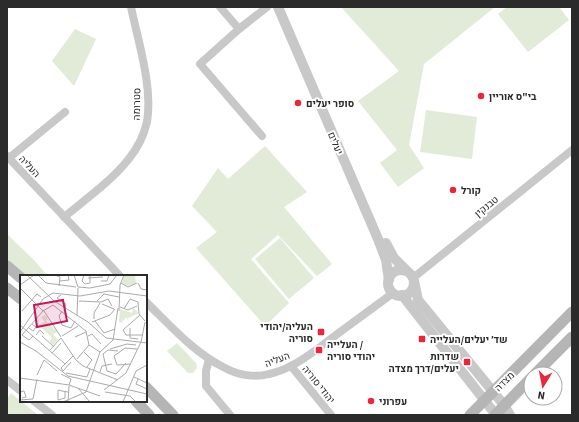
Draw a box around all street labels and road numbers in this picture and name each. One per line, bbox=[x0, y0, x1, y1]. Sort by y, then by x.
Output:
street label: סטרומה bbox=[130, 88, 144, 120]
street label: יעלים bbox=[324, 130, 346, 157]
street label: העליה bbox=[15, 153, 43, 181]
street label: טבנקין bbox=[472, 193, 502, 221]
street label: העליה bbox=[263, 349, 292, 371]
street label: יהודי סוריה bbox=[299, 363, 338, 407]
street label: מצדה bbox=[492, 369, 518, 395]

